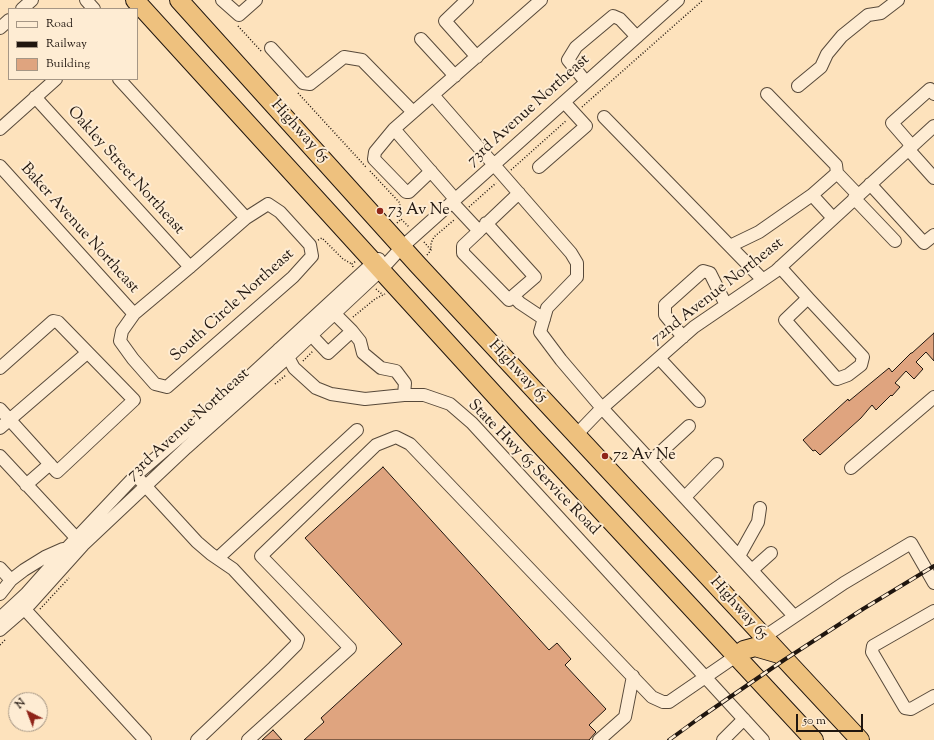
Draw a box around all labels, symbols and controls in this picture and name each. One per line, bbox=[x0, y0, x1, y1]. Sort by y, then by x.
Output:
legend bbox=[8, 8, 138, 80]
text: Road bbox=[46, 15, 73, 33]
text: Railway bbox=[46, 35, 87, 53]
street label: 73rd Avenue Northeast bbox=[464, 51, 594, 171]
text: Building bbox=[46, 55, 90, 73]
street label: Highway 65 bbox=[266, 97, 332, 167]
street label: Oakley Street Northeast bbox=[62, 103, 188, 239]
street label: Baker Avenue Northeast bbox=[16, 160, 142, 298]
place label: 73 Av Ne bbox=[388, 201, 450, 221]
marker: 73 Av Ne bbox=[375, 206, 385, 216]
street label: 72nd Avenue Northeast bbox=[648, 234, 788, 350]
street label: South Circle Northeast bbox=[167, 245, 299, 367]
street label: Highway 65 bbox=[483, 337, 551, 407]
street label: 73rd Avenue Northeast bbox=[124, 365, 254, 485]
street label: State Hwy 65 Service Road bbox=[463, 396, 603, 540]
place label: 72 Av Ne bbox=[613, 446, 676, 466]
marker: 72 Av Ne bbox=[600, 451, 610, 461]
street label: Highway 65 bbox=[705, 574, 771, 644]
north arrow bbox=[8, 692, 48, 732]
text: N bbox=[12, 695, 29, 713]
scale bar bbox=[798, 706, 865, 732]
text: 50 m bbox=[803, 712, 826, 730]

